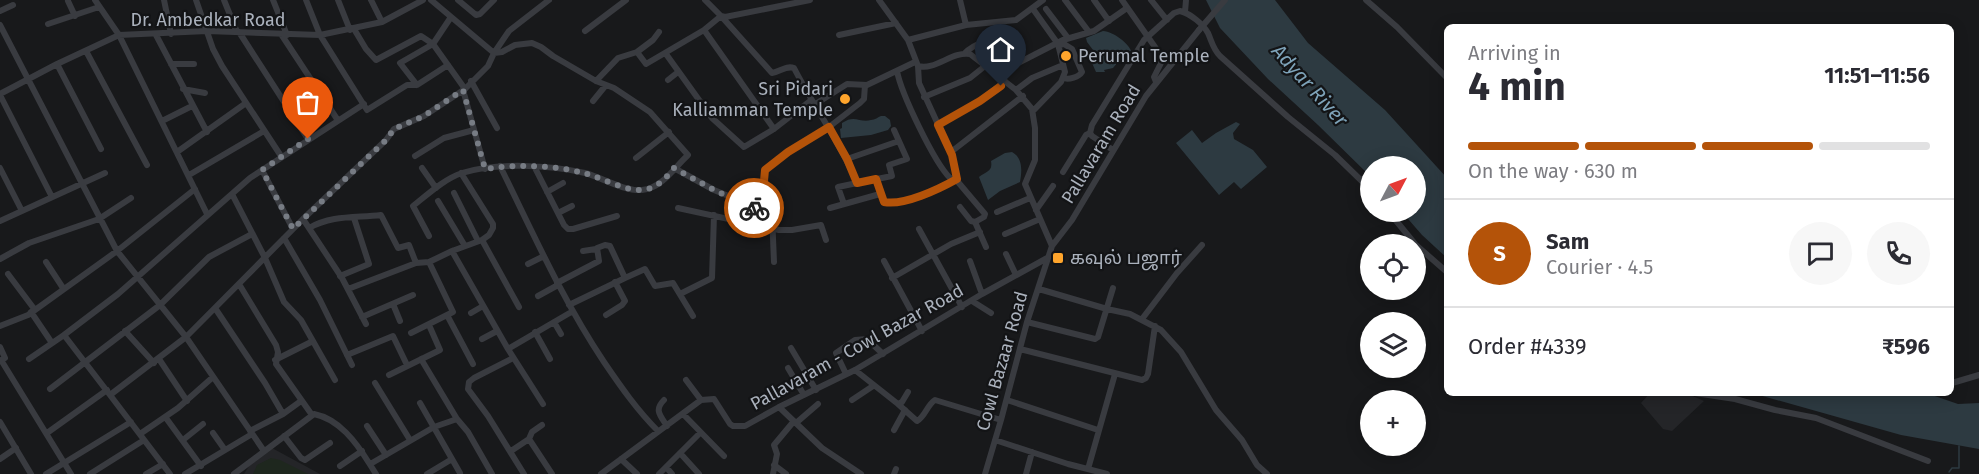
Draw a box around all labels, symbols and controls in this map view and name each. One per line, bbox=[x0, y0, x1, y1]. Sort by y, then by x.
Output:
street label: Dr. Ambedkar Road bbox=[130, 9, 286, 31]
pin bbox=[975, 24, 1026, 86]
icon: home bbox=[984, 33, 1017, 66]
water label: Adyar River bbox=[1266, 38, 1354, 132]
text: Arriving in bbox=[1468, 41, 1561, 65]
place label: Perumal Temple bbox=[1078, 45, 1209, 67]
marker: Perumal Temple bbox=[1059, 49, 1073, 63]
text: 11:51–11:56 bbox=[1824, 62, 1930, 89]
text: 4 min bbox=[1468, 64, 1566, 110]
pin bbox=[282, 77, 333, 139]
place label: Sri Pidari Kalliamman Temple bbox=[672, 78, 833, 121]
street label: Pallavaram Road bbox=[1057, 80, 1145, 208]
icon: bag bbox=[291, 86, 324, 119]
marker: Sri Pidari Kalliamman Temple bbox=[838, 92, 852, 106]
north arrow bbox=[1360, 156, 1426, 222]
map controls bbox=[1360, 156, 1426, 456]
text: On the way · 630 m bbox=[1468, 159, 1638, 183]
courier bbox=[724, 178, 784, 238]
icon: bike bbox=[738, 192, 771, 225]
button: chat bbox=[1789, 222, 1852, 285]
button: phone bbox=[1867, 222, 1930, 285]
text: Sam bbox=[1546, 228, 1589, 255]
button: locate bbox=[1360, 234, 1426, 300]
text: S bbox=[1493, 240, 1506, 267]
place label: கவுல் பஜார் bbox=[1070, 247, 1183, 271]
marker: கவுல் பஜார் bbox=[1051, 251, 1065, 265]
text: Courier · 4.5 bbox=[1546, 255, 1653, 279]
street label: Pallavaram - Cowl Bazar Road bbox=[747, 279, 967, 415]
street label: Cowl Bazaar Road bbox=[972, 289, 1032, 433]
button: layers bbox=[1360, 312, 1426, 378]
text: Order #4339 bbox=[1468, 333, 1587, 360]
text: ₹596 bbox=[1882, 333, 1930, 360]
button: + bbox=[1360, 390, 1426, 456]

